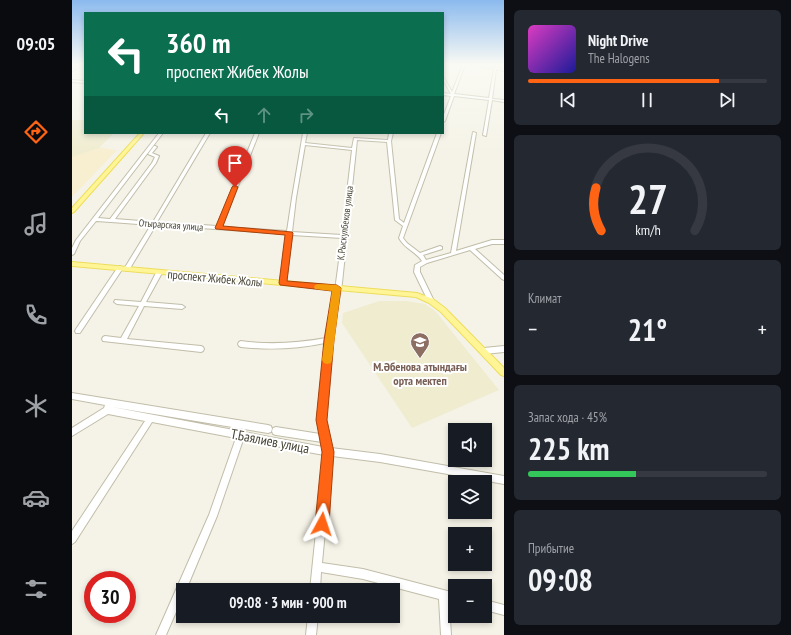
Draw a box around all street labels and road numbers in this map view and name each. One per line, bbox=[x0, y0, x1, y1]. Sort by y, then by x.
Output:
street label: К.Рыскулбеков улица bbox=[334, 185, 356, 261]
street label: Отырарская улица bbox=[138, 216, 204, 234]
street label: проспект Жибек Жолы bbox=[167, 266, 263, 290]
street label: Т.Баялиев улица bbox=[229, 425, 311, 457]

